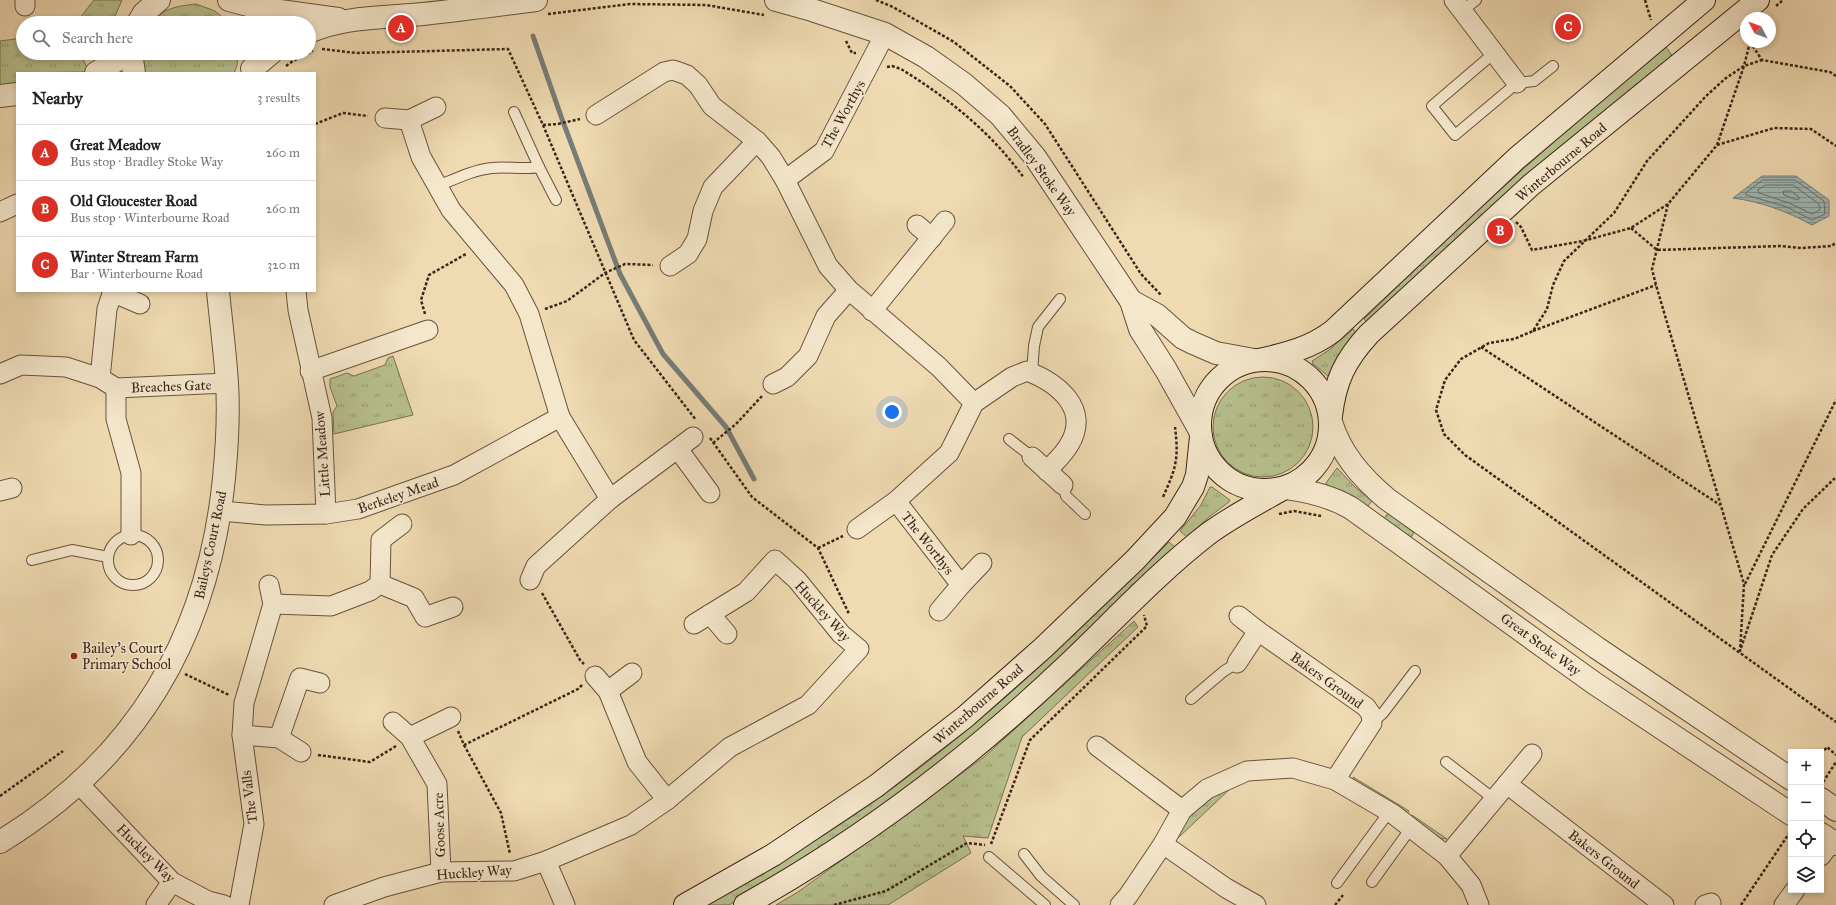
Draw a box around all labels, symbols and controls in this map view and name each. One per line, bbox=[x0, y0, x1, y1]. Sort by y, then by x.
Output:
pin: C bbox=[1555, 12, 1581, 42]
north arrow bbox=[1740, 12, 1776, 48]
pin: A bbox=[388, 13, 414, 43]
search box bbox=[16, 16, 316, 60]
icon: search bbox=[30, 27, 52, 49]
text: Search here bbox=[62, 29, 133, 47]
street label: The Worthys bbox=[818, 77, 869, 151]
text: Nearby bbox=[32, 88, 83, 109]
text: 3 results bbox=[257, 90, 300, 106]
street label: Winterbourne Road bbox=[1512, 119, 1610, 205]
street label: Bradley Stoke Way bbox=[1003, 123, 1080, 220]
text: Great Meadow bbox=[70, 136, 160, 154]
text: A bbox=[41, 145, 49, 161]
text: 260 m bbox=[266, 145, 300, 161]
text: Bus stop · Bradley Stoke Way bbox=[70, 154, 223, 170]
text: Old Gloucester Road bbox=[70, 192, 197, 210]
text: B bbox=[41, 201, 49, 217]
text: 260 m bbox=[266, 201, 300, 217]
text: Bus stop · Winterbourne Road bbox=[70, 210, 230, 226]
pin: B bbox=[1487, 216, 1513, 246]
text: Winter Stream Farm bbox=[70, 248, 199, 266]
text: C bbox=[41, 257, 49, 273]
text: 320 m bbox=[267, 257, 300, 273]
text: Bar · Winterbourne Road bbox=[70, 266, 203, 282]
street label: Breaches Gate bbox=[130, 377, 212, 396]
your location bbox=[882, 402, 902, 422]
street label: Little Meadow bbox=[311, 410, 334, 497]
street label: Berkeley Mead bbox=[355, 474, 441, 517]
street label: Baileys Court Road bbox=[191, 489, 230, 601]
street label: The Worthys bbox=[898, 508, 958, 578]
street label: Huckley Way bbox=[791, 577, 855, 646]
street label: Great Stoke Way bbox=[1497, 610, 1585, 680]
place label: Bailey's Court Primary School bbox=[82, 640, 171, 673]
street label: Bakers Ground bbox=[1287, 648, 1366, 712]
marker: Bailey's Court Primary School bbox=[69, 651, 79, 661]
street label: Winterbourne Road bbox=[930, 661, 1027, 748]
map controls bbox=[1788, 749, 1824, 893]
button: + bbox=[1788, 749, 1824, 785]
street label: The Valls bbox=[238, 769, 261, 824]
button: − bbox=[1788, 785, 1824, 821]
street label: Goose Acre bbox=[430, 792, 449, 858]
street label: Huckley Way bbox=[113, 821, 179, 886]
button: locate bbox=[1788, 821, 1824, 857]
street label: Bakers Ground bbox=[1565, 826, 1643, 892]
button: layers bbox=[1788, 857, 1824, 893]
street label: Huckley Way bbox=[436, 861, 513, 884]

